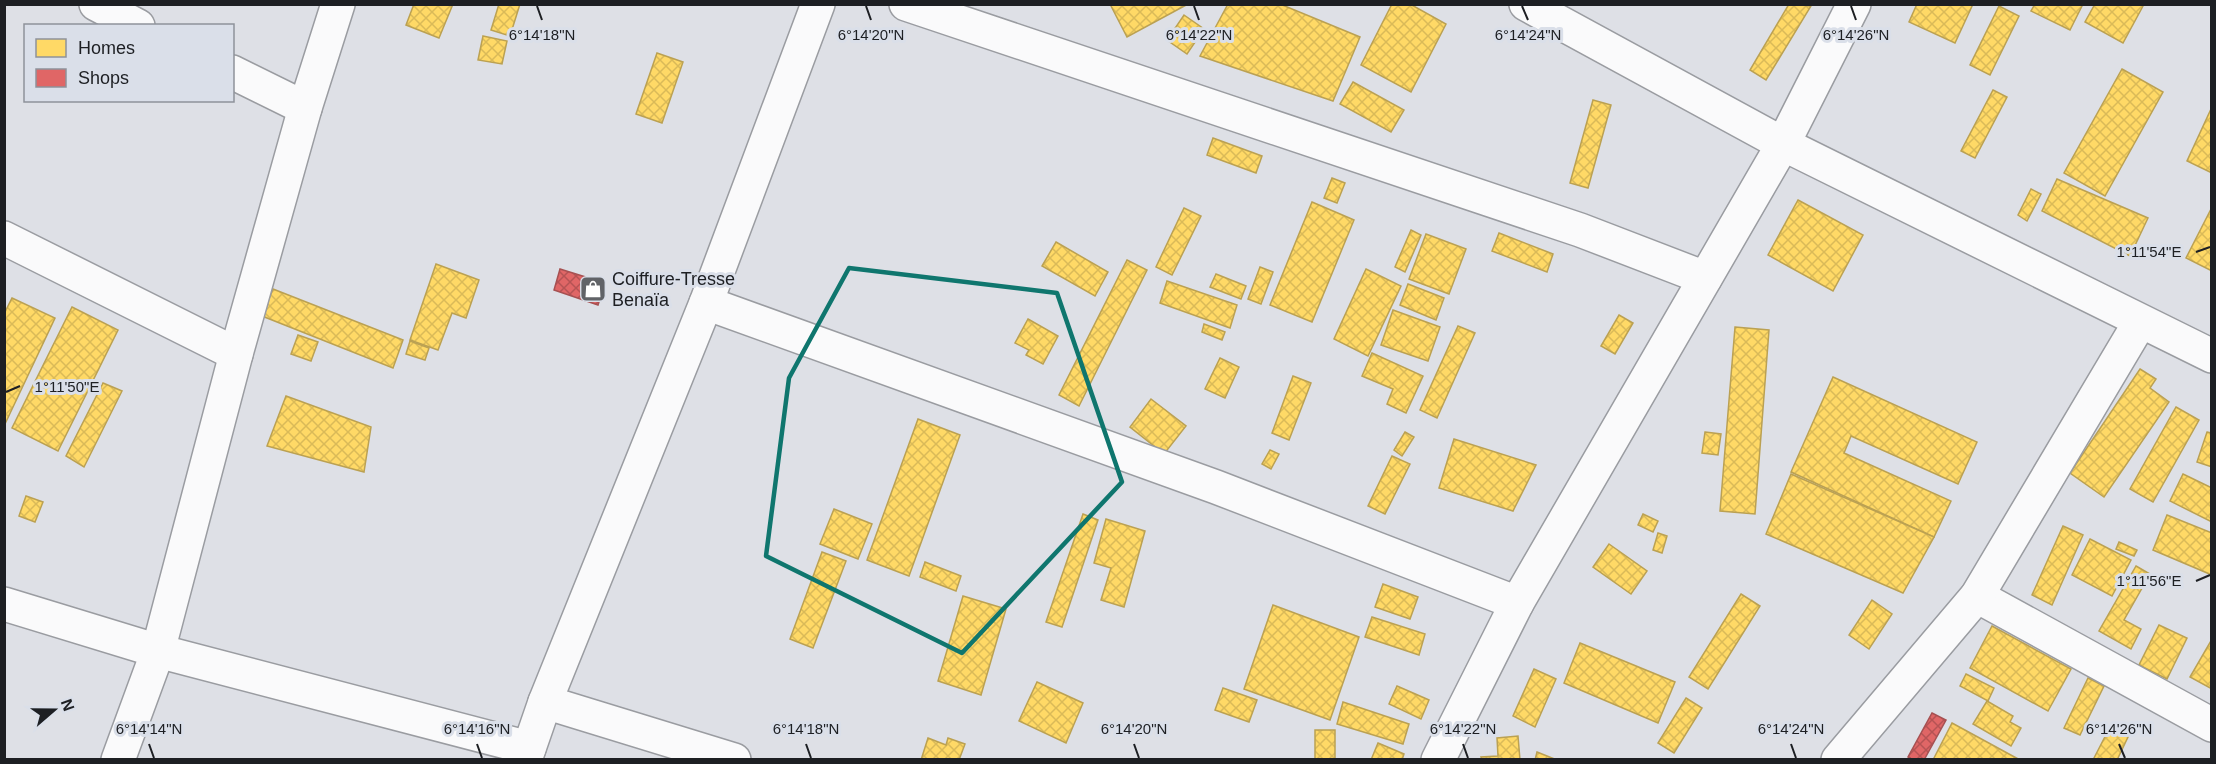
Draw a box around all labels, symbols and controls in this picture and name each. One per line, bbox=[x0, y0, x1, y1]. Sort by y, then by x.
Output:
legend bbox=[24, 24, 234, 102]
text: 6°14'18"N bbox=[509, 26, 575, 43]
text: 6°14'20"N bbox=[838, 26, 904, 43]
text: 6°14'22"N bbox=[1166, 26, 1232, 43]
text: 6°14'24"N bbox=[1495, 26, 1561, 43]
text: 6°14'26"N bbox=[1823, 26, 1889, 43]
text: Homes bbox=[78, 38, 135, 58]
text: Shops bbox=[78, 68, 129, 88]
text: 1°11'54"E bbox=[2117, 243, 2181, 260]
place label: Coiffure-Tresse Benaïa bbox=[612, 269, 735, 310]
shop icon: Coiffure-Tresse Benaïa bbox=[578, 274, 608, 304]
text: 1°11'50"E bbox=[35, 378, 99, 395]
text: 1°11'56"E bbox=[2117, 572, 2181, 589]
north arrow bbox=[24, 680, 84, 740]
text: N bbox=[58, 697, 78, 713]
text: 6°14'14"N bbox=[116, 720, 182, 737]
text: 6°14'16"N bbox=[444, 720, 510, 737]
text: 6°14'18"N bbox=[773, 720, 839, 737]
text: 6°14'20"N bbox=[1101, 720, 1167, 737]
text: 6°14'22"N bbox=[1430, 720, 1496, 737]
text: 6°14'24"N bbox=[1758, 720, 1824, 737]
text: 6°14'26"N bbox=[2086, 720, 2152, 737]

